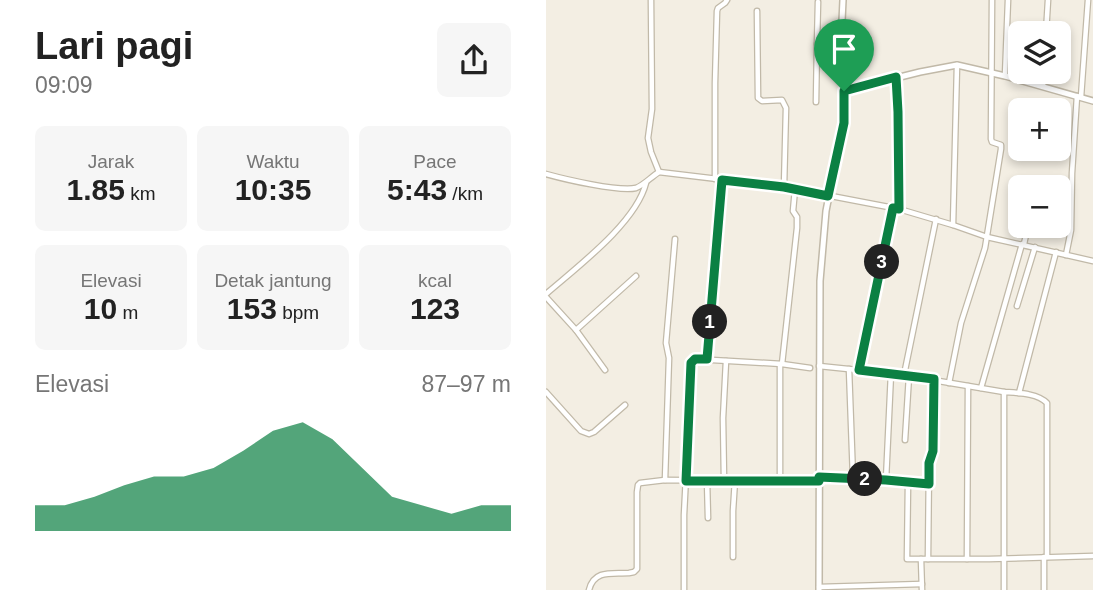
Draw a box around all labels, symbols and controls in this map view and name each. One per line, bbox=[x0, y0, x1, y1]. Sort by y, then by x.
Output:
pin bbox=[814, 19, 874, 91]
map controls bbox=[1008, 21, 1071, 238]
button: layers bbox=[1008, 21, 1071, 84]
button: share bbox=[437, 23, 511, 97]
text: Lari pagi bbox=[35, 25, 193, 67]
icon: arrive bbox=[825, 30, 863, 68]
text: 09:09 bbox=[35, 72, 93, 98]
button: + bbox=[1008, 98, 1071, 161]
text: Jarak bbox=[88, 151, 134, 172]
text: Waktu bbox=[246, 151, 300, 172]
text: Pace bbox=[413, 151, 457, 172]
text: 1.85 bbox=[67, 173, 125, 206]
text: 10:35 bbox=[235, 173, 311, 206]
text: 5:43 bbox=[387, 173, 447, 206]
button: − bbox=[1008, 175, 1071, 238]
text: km bbox=[125, 183, 156, 204]
text: /km bbox=[447, 183, 483, 204]
pin: 3 bbox=[864, 244, 900, 280]
text: 3 bbox=[876, 251, 887, 272]
text: Elevasi bbox=[80, 270, 142, 291]
text: Detak jantung bbox=[214, 270, 332, 291]
text: kcal bbox=[418, 270, 452, 291]
text: 10 bbox=[84, 292, 117, 325]
text: 153 bbox=[227, 292, 277, 325]
text: 123 bbox=[410, 292, 460, 325]
text: m bbox=[117, 302, 138, 323]
text: bpm bbox=[277, 302, 319, 323]
pin: 1 bbox=[692, 304, 728, 340]
text: 1 bbox=[704, 311, 715, 332]
text: Elevasi bbox=[35, 371, 109, 397]
text: 87–97 m bbox=[421, 371, 511, 397]
pin: 2 bbox=[848, 462, 882, 496]
text: 2 bbox=[859, 468, 870, 489]

